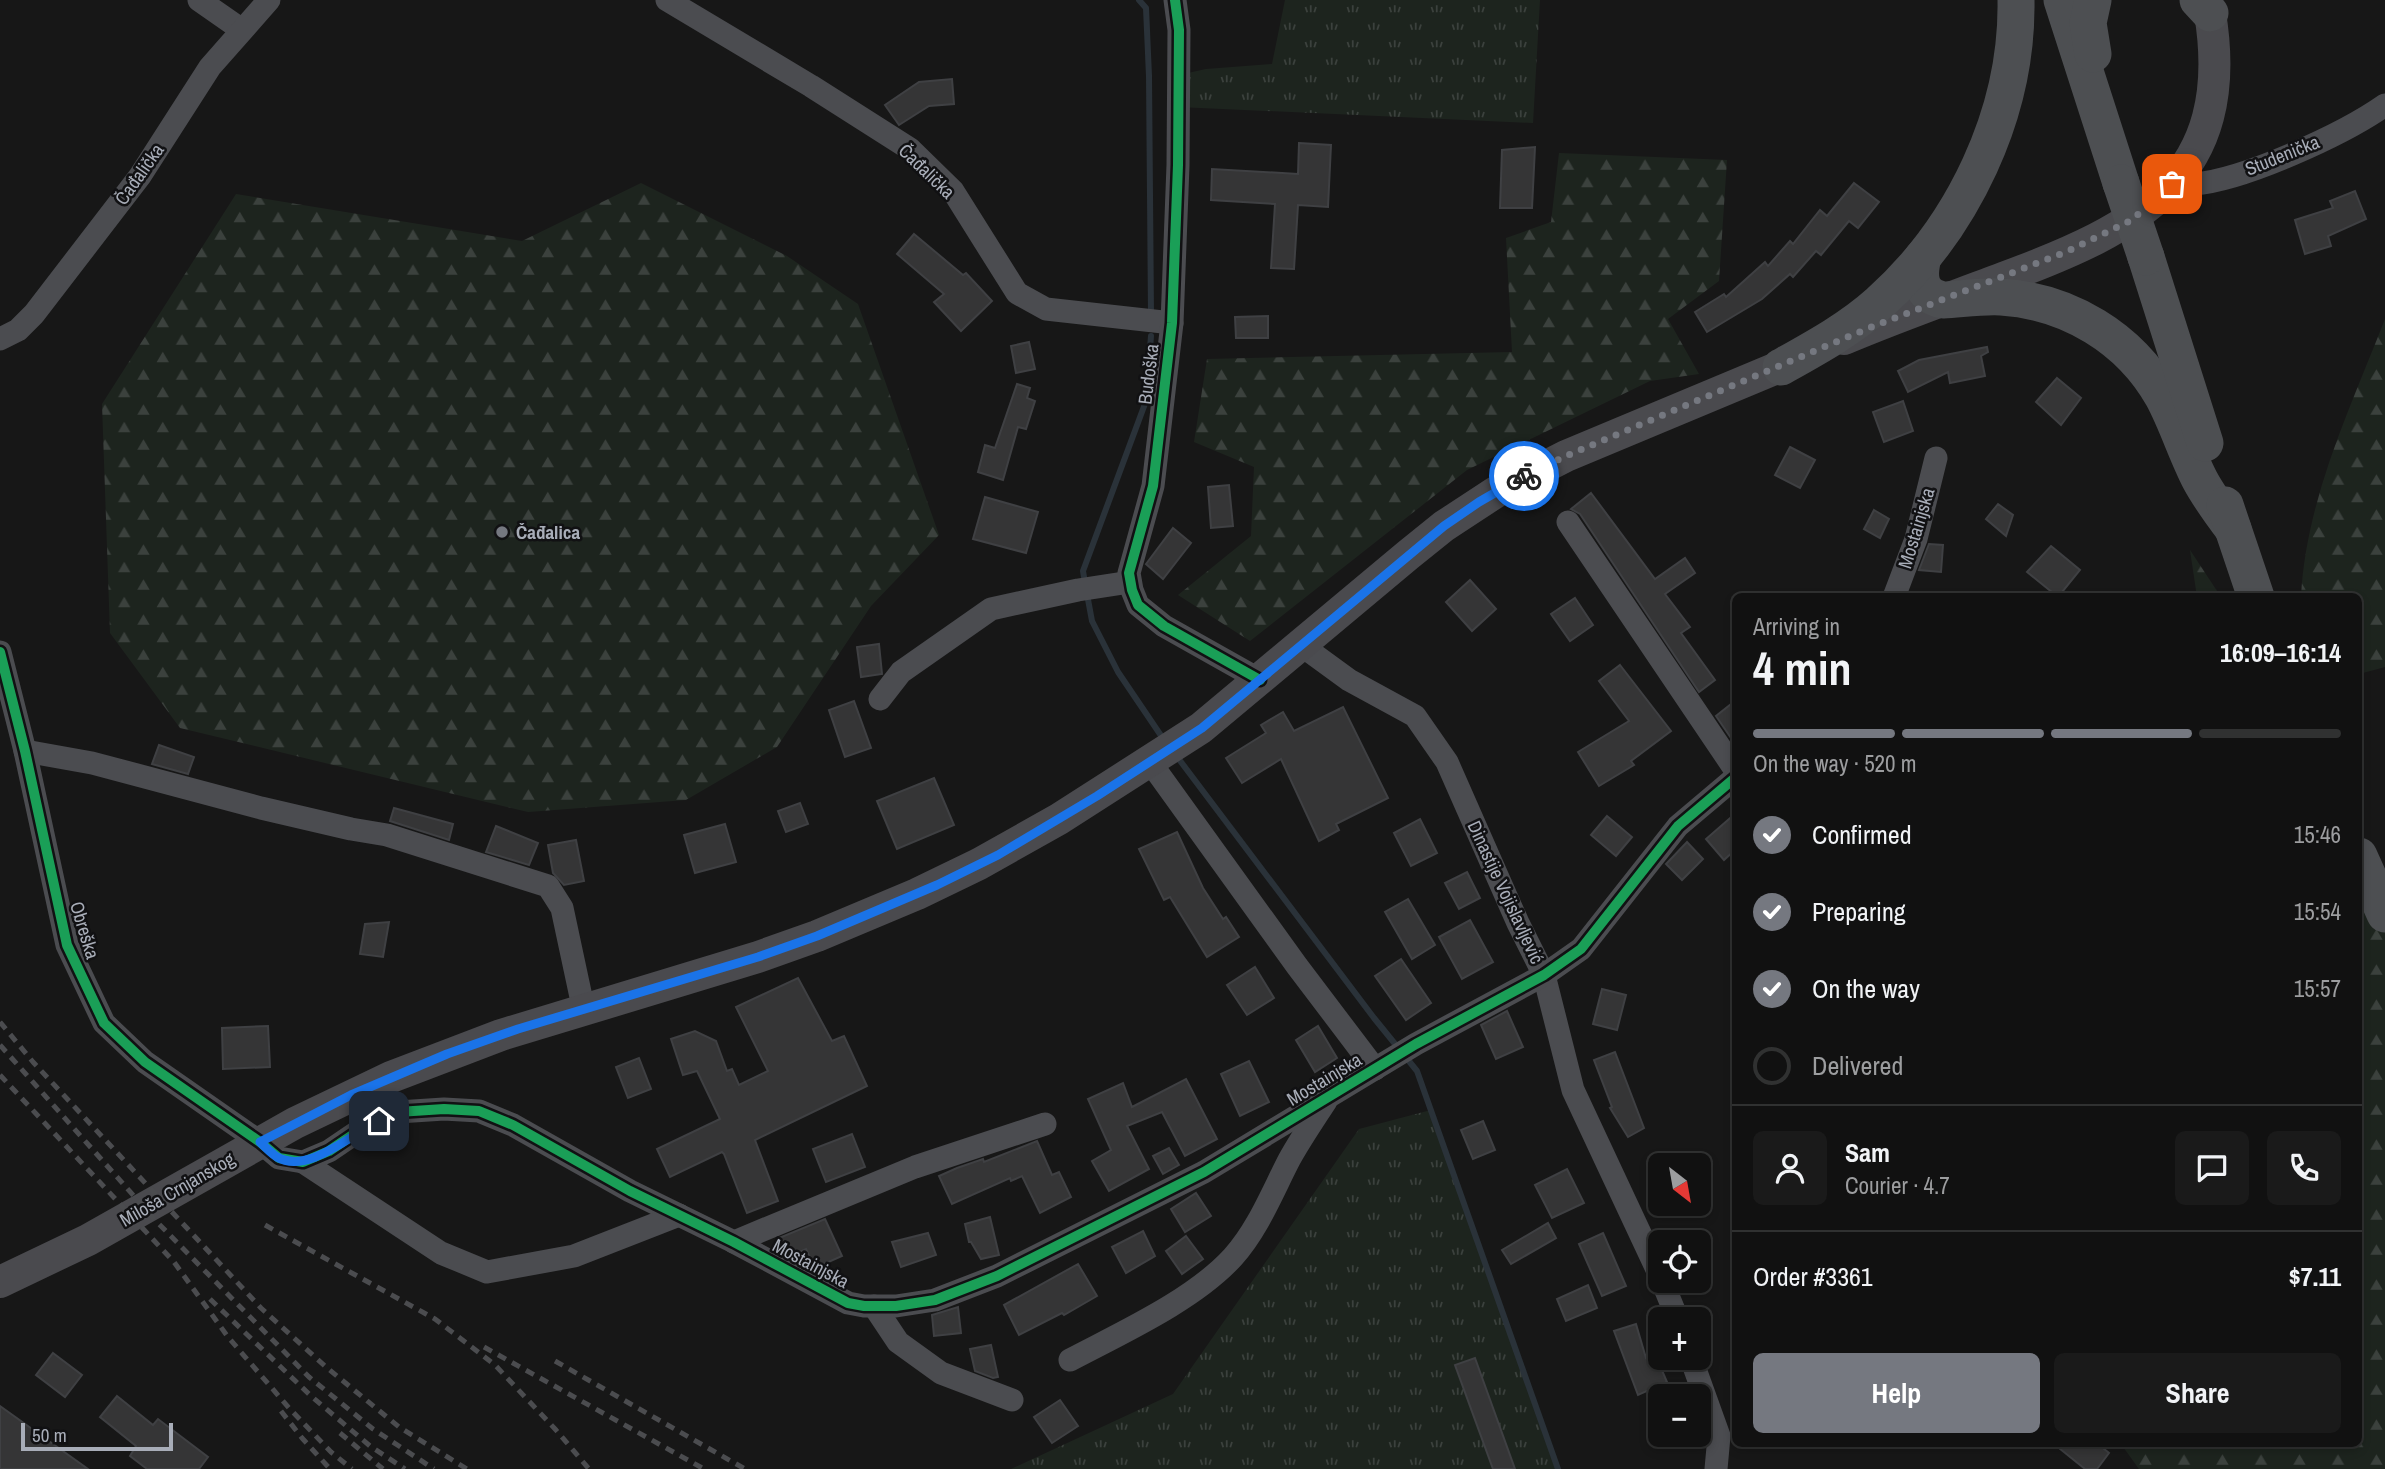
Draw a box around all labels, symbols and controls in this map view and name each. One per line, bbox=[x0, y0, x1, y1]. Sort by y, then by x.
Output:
street label: Studenička bbox=[2241, 128, 2323, 182]
street label: Čađalička bbox=[108, 138, 170, 210]
street label: Čađalička bbox=[893, 138, 961, 205]
pin bbox=[2142, 154, 2202, 214]
icon: bag bbox=[2153, 165, 2191, 203]
street label: Budoška bbox=[1131, 342, 1165, 406]
courier bbox=[1489, 441, 1559, 511]
icon: bike bbox=[1505, 457, 1543, 495]
street label: Mostainjska bbox=[1891, 484, 1941, 572]
place label: Čađalica bbox=[516, 519, 580, 545]
marker: Čađalica bbox=[494, 524, 510, 540]
text: Arriving in bbox=[1753, 611, 1840, 642]
text: 16:09–16:14 bbox=[2220, 635, 2341, 670]
text: 4 min bbox=[1753, 637, 1852, 699]
text: On the way · 520 m bbox=[1753, 748, 1917, 779]
street label: Dinastije Vojislavljević bbox=[1461, 816, 1551, 968]
icon: check bbox=[1753, 816, 1791, 854]
text: Confirmed bbox=[1812, 817, 1912, 852]
text: 15:46 bbox=[2294, 819, 2341, 850]
icon: check bbox=[1753, 893, 1791, 931]
text: Preparing bbox=[1812, 894, 1906, 929]
text: 15:54 bbox=[2294, 896, 2341, 927]
street label: Obreška bbox=[64, 898, 106, 962]
icon: check bbox=[1753, 970, 1791, 1008]
text: On the way bbox=[1812, 971, 1920, 1006]
text: 15:57 bbox=[2294, 973, 2341, 1004]
street label: Mostainjska bbox=[1282, 1046, 1367, 1112]
text: Delivered bbox=[1812, 1048, 1903, 1083]
pin bbox=[349, 1091, 409, 1151]
icon: home bbox=[360, 1102, 398, 1140]
button: person bbox=[1753, 1131, 1827, 1205]
button: chat bbox=[2175, 1131, 2249, 1205]
button: phone bbox=[2267, 1131, 2341, 1205]
text: Sam bbox=[1845, 1135, 1890, 1170]
street label: Miloša Crnjanskog bbox=[115, 1145, 240, 1233]
north arrow bbox=[1648, 1153, 1712, 1216]
map controls bbox=[1648, 1153, 1711, 1447]
text: Courier · 4.7 bbox=[1845, 1170, 1950, 1201]
button: locate bbox=[1648, 1230, 1711, 1293]
street label: Mostainjska bbox=[768, 1232, 854, 1294]
text: Order #3361 bbox=[1753, 1259, 1873, 1294]
text: $7.11 bbox=[2289, 1259, 2341, 1294]
button: + bbox=[1648, 1307, 1711, 1370]
button: Help bbox=[1753, 1353, 2040, 1433]
button: Share bbox=[2054, 1353, 2341, 1433]
button: − bbox=[1648, 1384, 1711, 1447]
scale bar bbox=[21, 1420, 173, 1452]
text: 50 m bbox=[32, 1422, 67, 1448]

